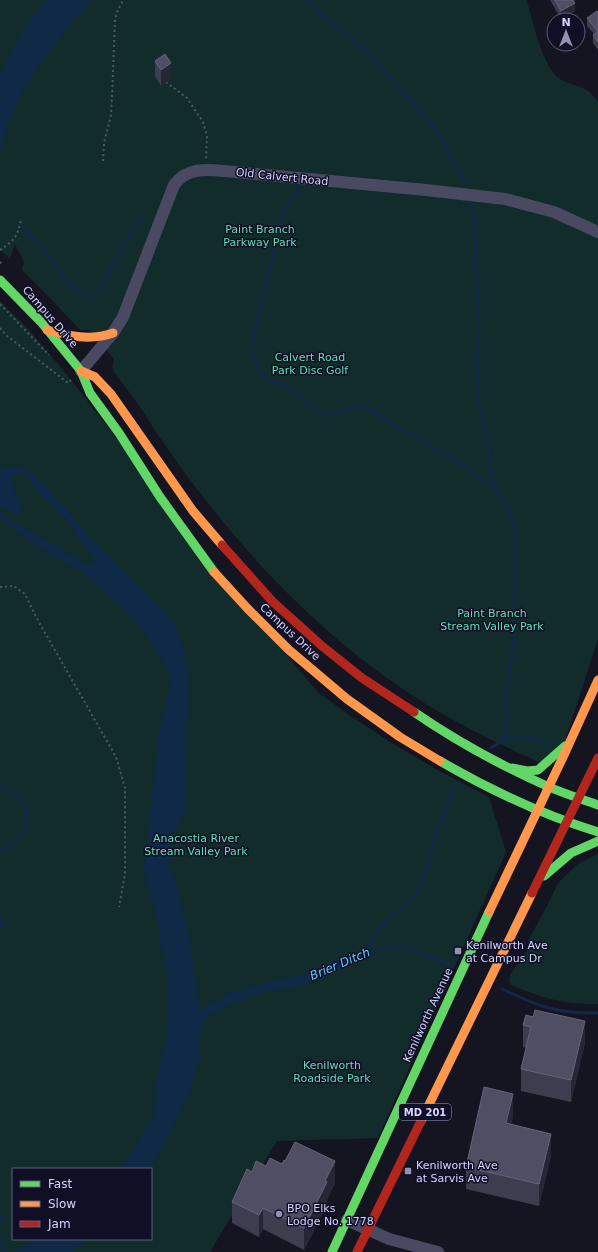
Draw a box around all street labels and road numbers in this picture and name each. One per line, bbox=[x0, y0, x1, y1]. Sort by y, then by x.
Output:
street label: Old Calvert Road bbox=[235, 166, 329, 188]
street label: Campus Drive bbox=[20, 283, 81, 351]
street label: Campus Drive bbox=[257, 601, 323, 663]
street label: Kenilworth Avenue bbox=[400, 966, 456, 1064]
road number: MD 201 bbox=[399, 1104, 451, 1120]

